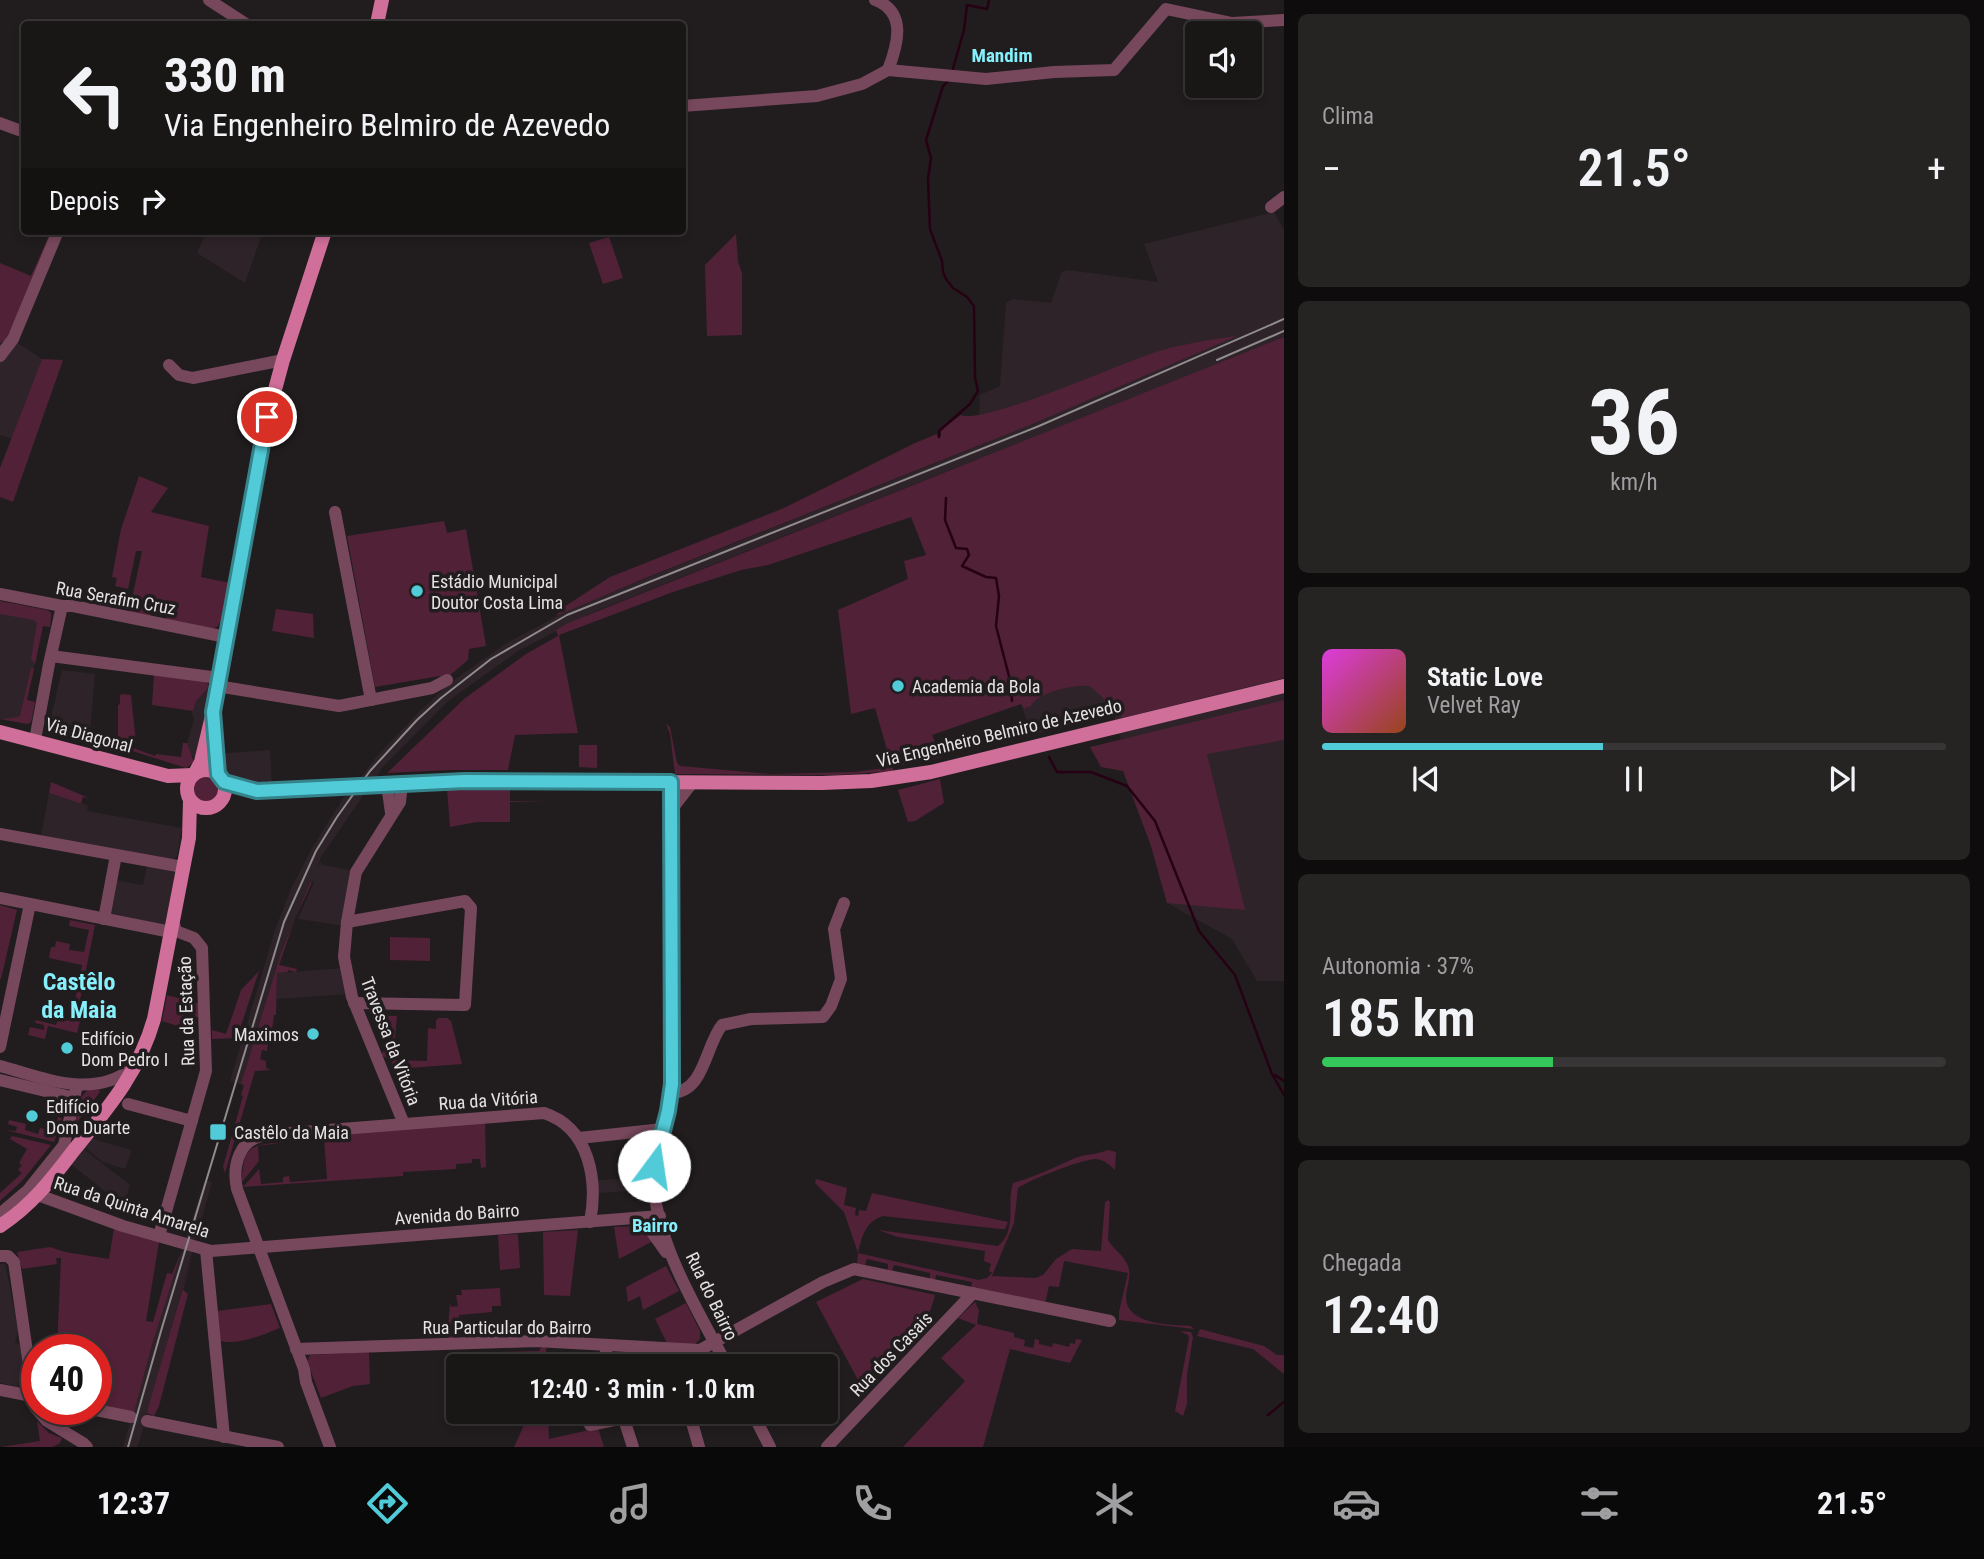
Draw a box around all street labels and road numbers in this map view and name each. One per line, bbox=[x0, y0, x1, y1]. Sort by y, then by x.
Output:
street label: Rua Serafim Cruz bbox=[54, 577, 178, 619]
street label: Via Engenheiro Belmiro de Azevedo bbox=[874, 695, 1124, 771]
street label: Via Diagonal bbox=[43, 713, 135, 757]
street label: Rua da Estação bbox=[174, 956, 198, 1066]
street label: Travessa da Vitória bbox=[357, 974, 425, 1108]
street label: Rua da Vitória bbox=[438, 1086, 538, 1114]
street label: Rua da Quinta Amarela bbox=[52, 1172, 212, 1242]
street label: Avenida do Bairro bbox=[394, 1199, 520, 1229]
street label: Rua do Bairro bbox=[682, 1248, 742, 1344]
street label: Rua dos Casais bbox=[845, 1307, 937, 1401]
street label: Rua Particular do Bairro bbox=[423, 1317, 591, 1338]

